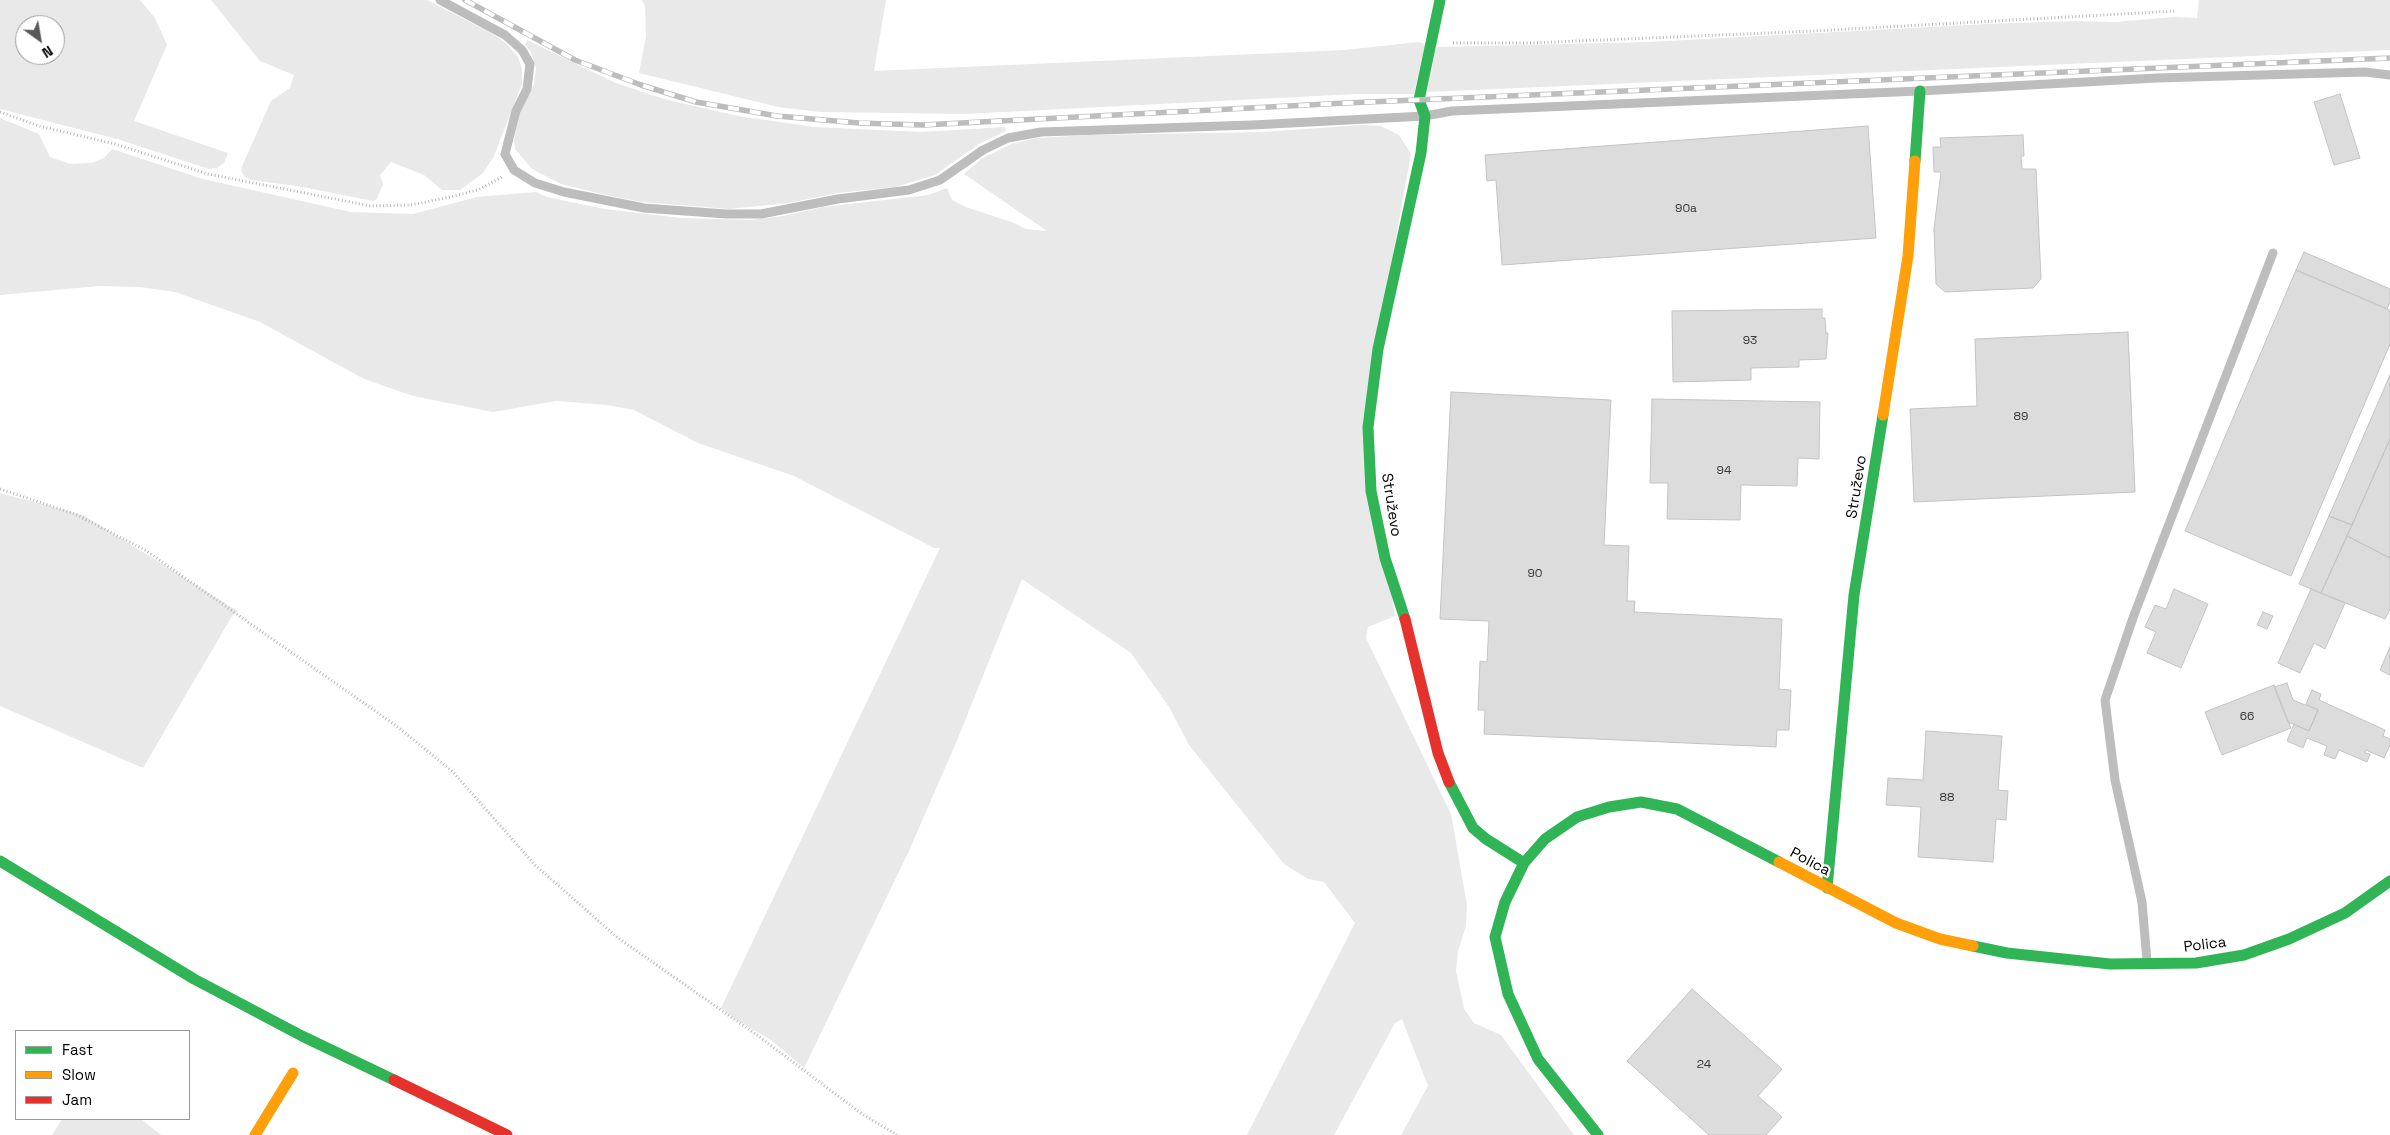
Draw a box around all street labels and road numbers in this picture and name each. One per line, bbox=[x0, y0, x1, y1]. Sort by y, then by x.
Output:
street label: Struževo bbox=[1843, 454, 1871, 520]
street label: Struževo bbox=[1377, 472, 1405, 538]
street label: Polica bbox=[1787, 844, 1833, 880]
street label: Polica bbox=[2183, 933, 2227, 957]

